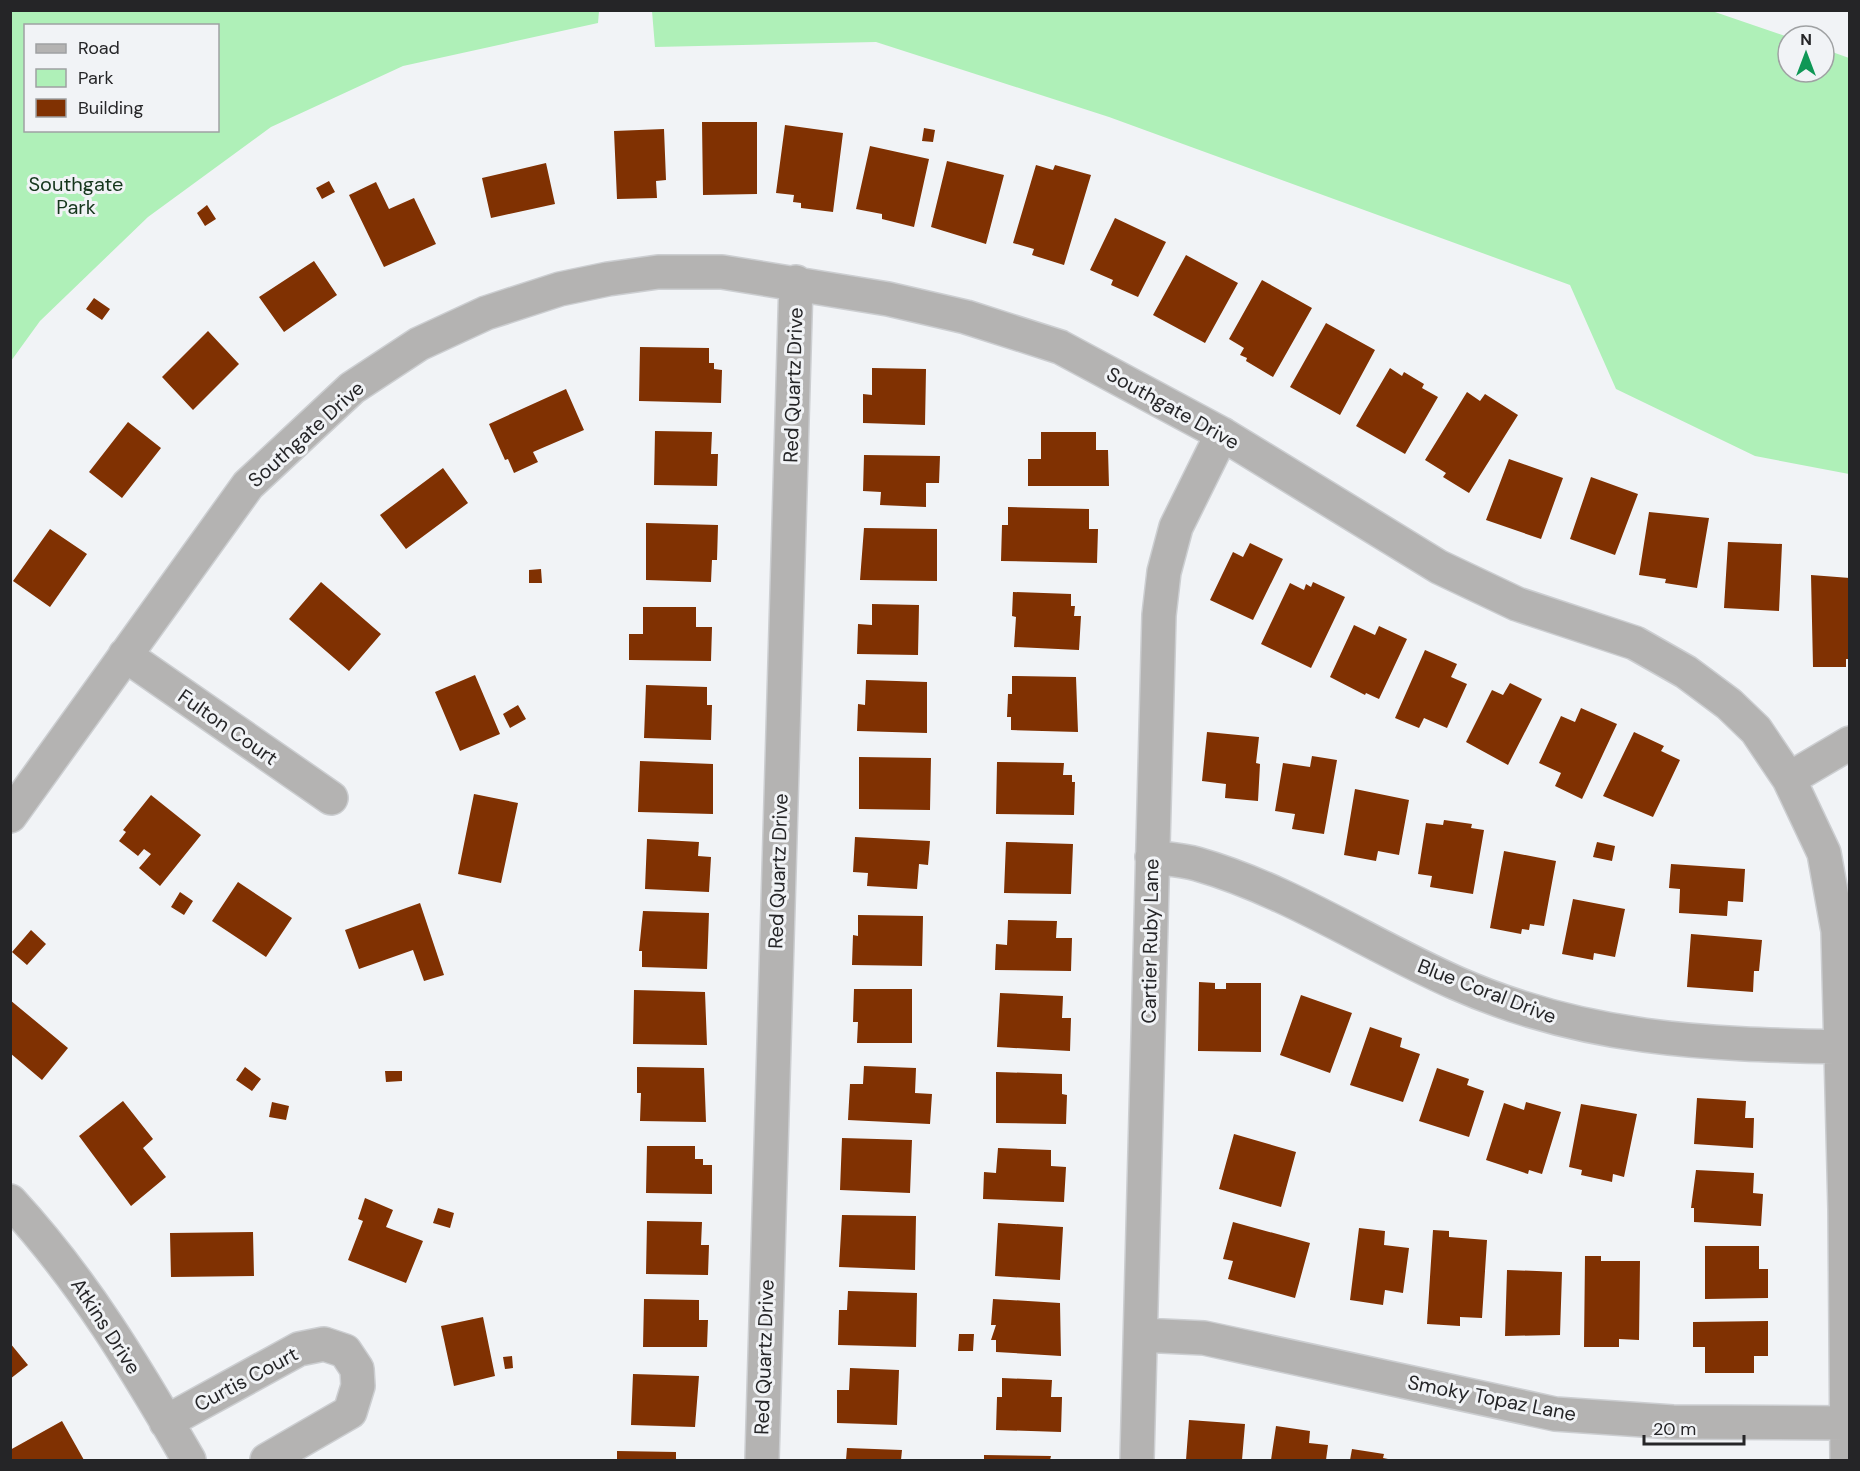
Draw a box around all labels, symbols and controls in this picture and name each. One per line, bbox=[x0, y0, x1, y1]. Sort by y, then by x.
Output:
legend bbox=[24, 24, 219, 132]
north arrow bbox=[1776, 24, 1836, 84]
text: N bbox=[1800, 29, 1812, 50]
text: Road bbox=[78, 36, 120, 60]
text: Park bbox=[78, 66, 114, 90]
text: Building bbox=[78, 96, 143, 120]
park label: Southgate Park bbox=[29, 171, 123, 220]
street label: Red Quartz Drive bbox=[777, 307, 809, 463]
street label: Southgate Drive bbox=[1102, 361, 1244, 455]
street label: Southgate Drive bbox=[242, 375, 370, 493]
street label: Fulton Court bbox=[173, 683, 283, 771]
street label: Red Quartz Drive bbox=[762, 793, 794, 949]
street label: Cartier Ruby Lane bbox=[1136, 858, 1164, 1024]
street label: Blue Coral Drive bbox=[1414, 953, 1560, 1029]
street label: Atkins Drive bbox=[65, 1273, 147, 1379]
street label: Red Quartz Drive bbox=[748, 1279, 780, 1435]
street label: Curtis Court bbox=[190, 1341, 303, 1417]
street label: Smoky Topaz Lane bbox=[1405, 1369, 1579, 1427]
scale bar bbox=[1644, 1408, 1744, 1446]
text: 20 m bbox=[1653, 1417, 1696, 1441]

